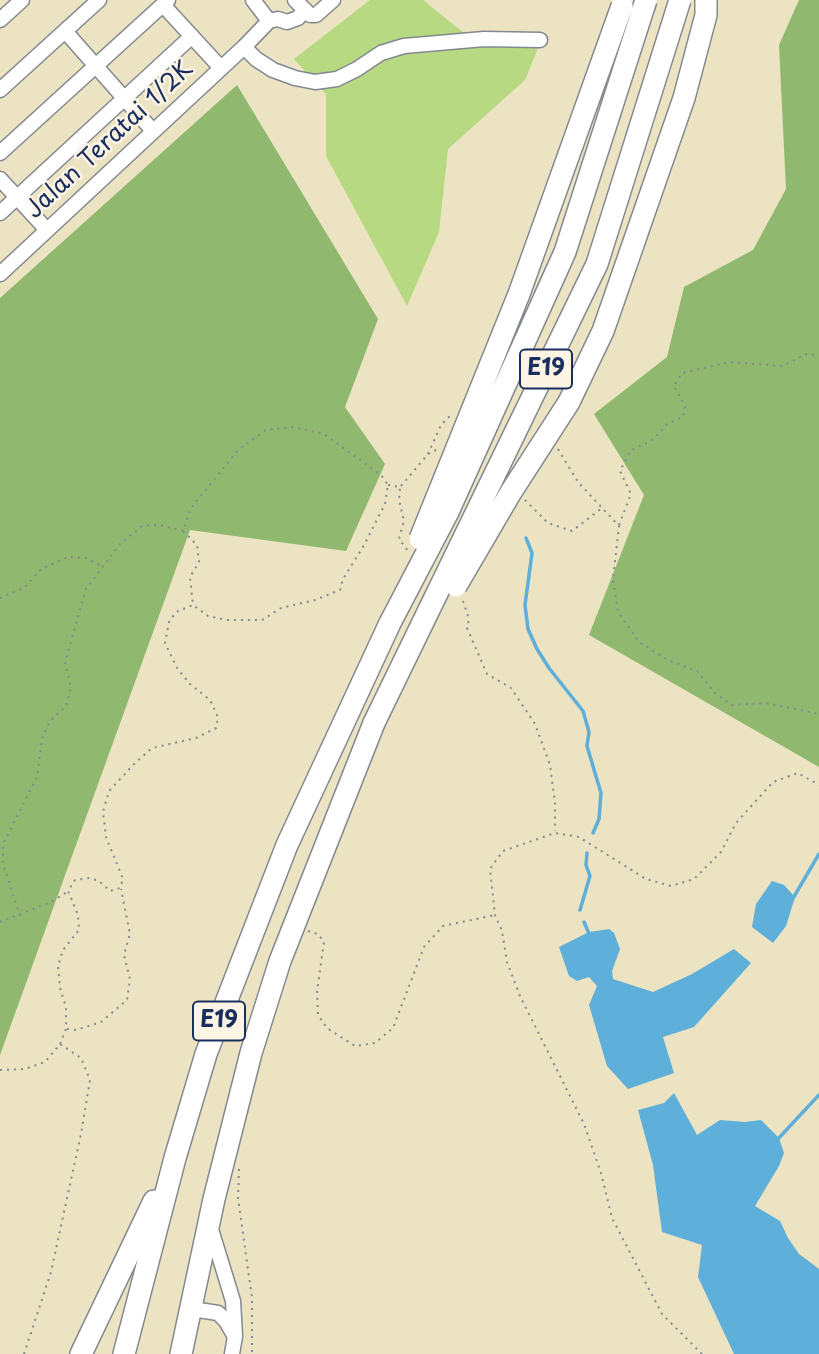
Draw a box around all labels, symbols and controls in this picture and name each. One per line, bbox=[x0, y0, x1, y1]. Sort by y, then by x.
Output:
street label: Jalan Teratai 1/2K bbox=[20, 55, 200, 225]
road number: E19 bbox=[520, 350, 572, 388]
road number: E19 bbox=[193, 1002, 245, 1040]

